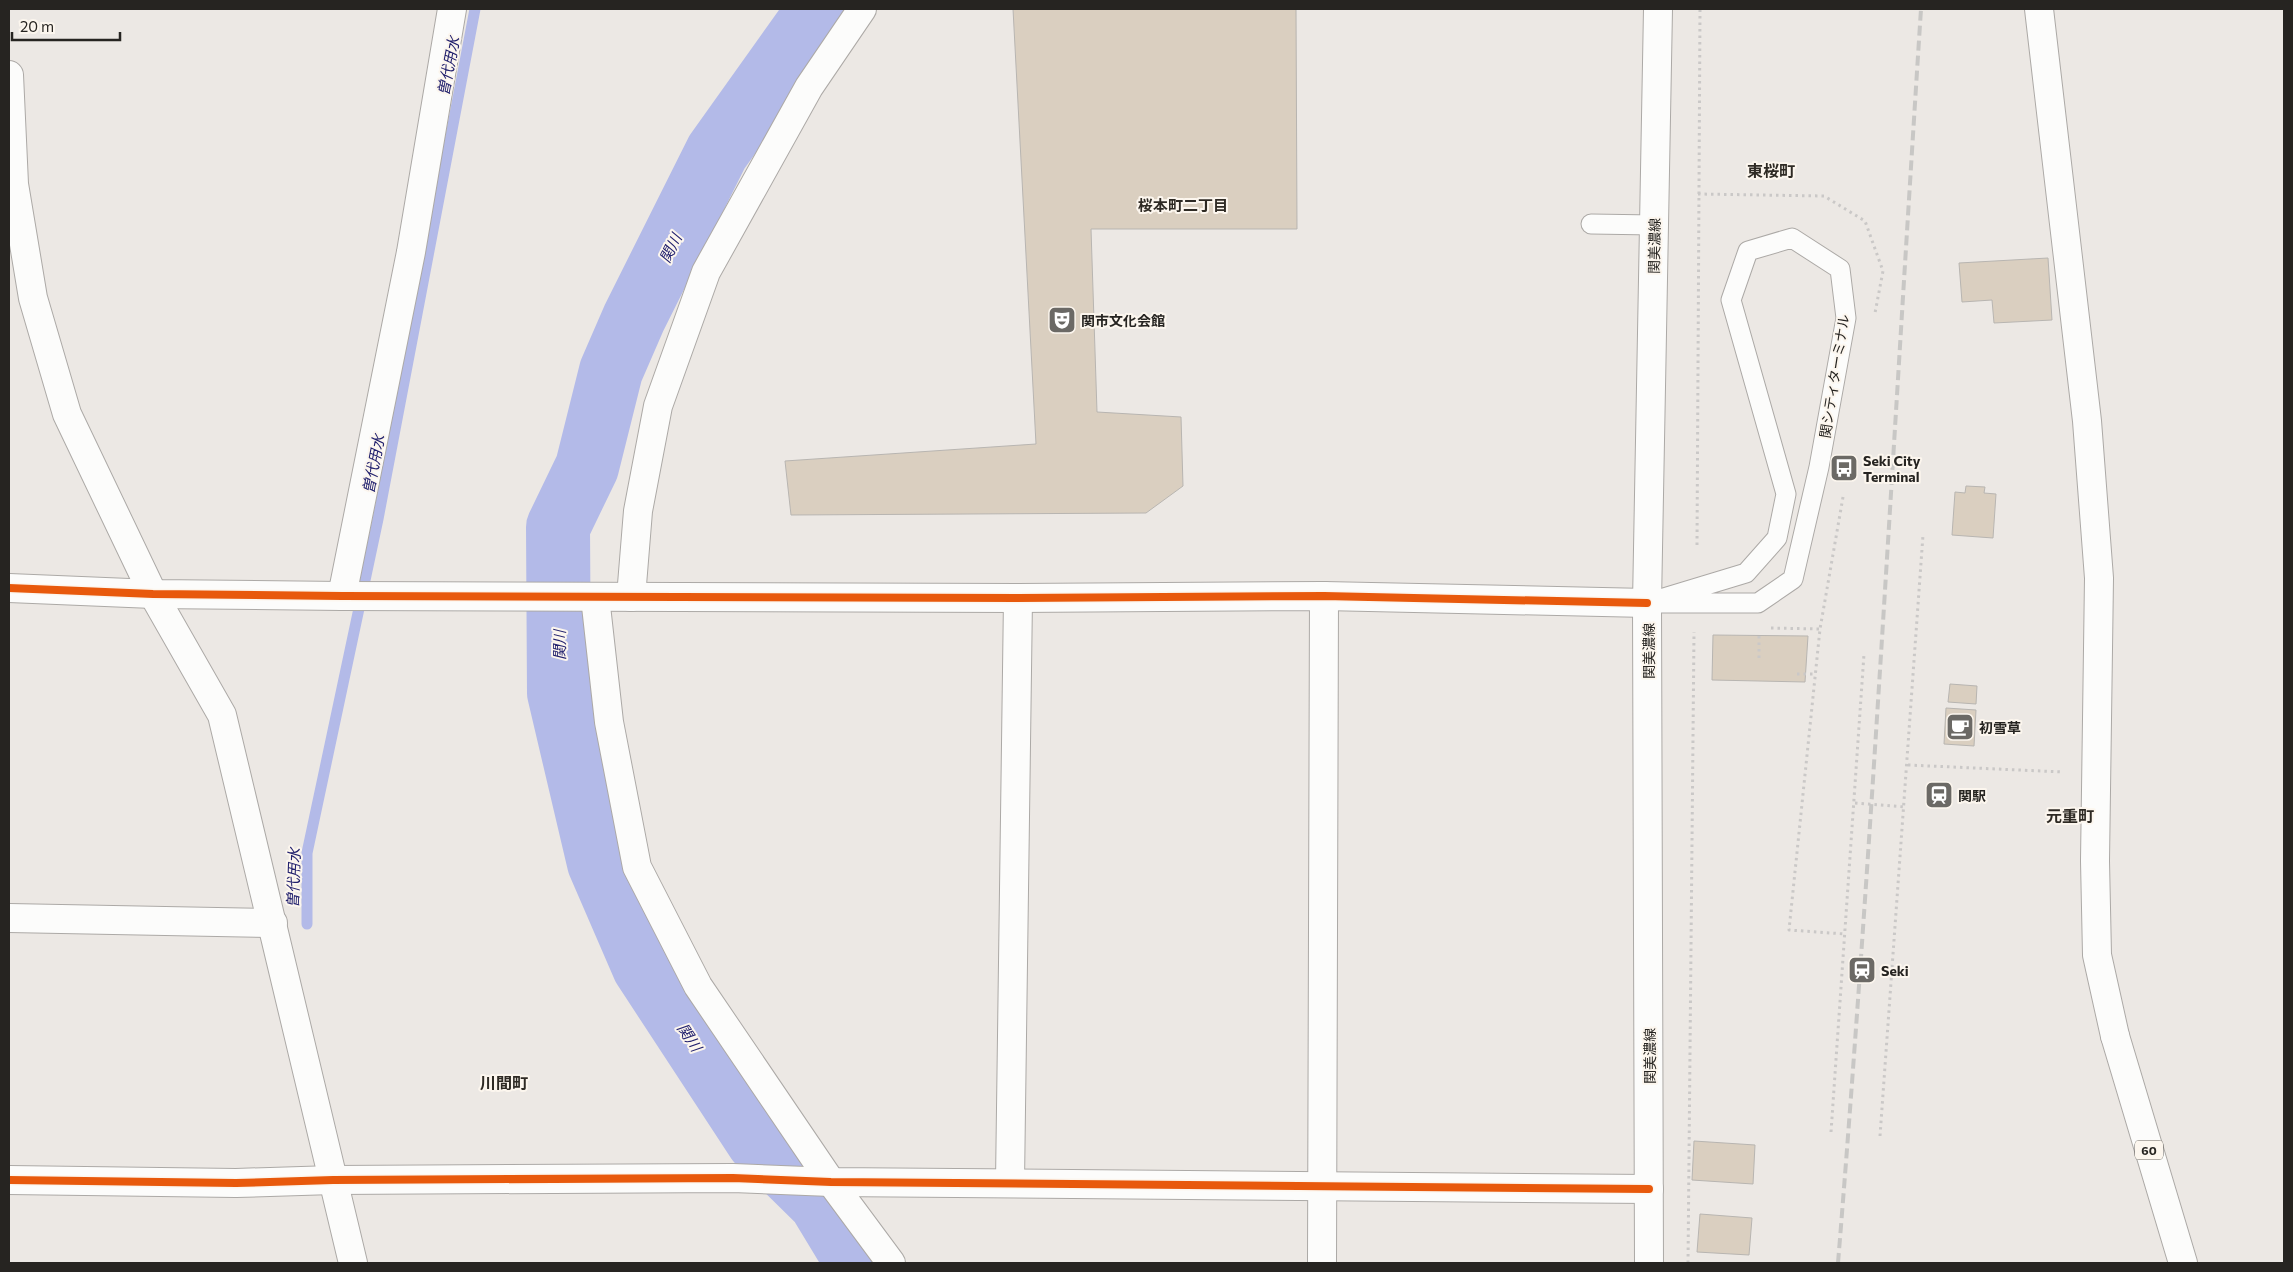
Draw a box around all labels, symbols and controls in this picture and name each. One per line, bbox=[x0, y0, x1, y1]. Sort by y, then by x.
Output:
scale bar bbox=[12, 10, 120, 42]
text: 20 m bbox=[20, 17, 54, 35]
water label: 曽代用水 bbox=[433, 33, 463, 97]
district label: 東桜町 bbox=[1747, 161, 1795, 180]
district label: 桜本町二丁目 bbox=[1138, 196, 1228, 214]
street label: 関美濃線 bbox=[1645, 218, 1663, 274]
water label: 関川 bbox=[655, 229, 686, 265]
theatre icon: 関市文化会館 bbox=[1047, 305, 1077, 335]
place label: 関市文化会館 bbox=[1081, 312, 1165, 329]
street label: 関シティターミナル bbox=[1816, 313, 1852, 439]
water label: 曽代用水 bbox=[358, 431, 388, 495]
place label: Seki City Terminal bbox=[1863, 452, 1921, 485]
bus stop icon: Seki City Terminal bbox=[1829, 453, 1859, 483]
street label: 関美濃線 bbox=[1640, 623, 1657, 679]
water label: 関川 bbox=[550, 628, 568, 660]
cafe icon: 初雪草 bbox=[1945, 712, 1975, 742]
place label: 初雪草 bbox=[1979, 719, 2021, 736]
station icon: 関駅 bbox=[1924, 780, 1954, 810]
place label: 関駅 bbox=[1958, 787, 1986, 804]
district label: 元重町 bbox=[2046, 806, 2094, 825]
water label: 曽代用水 bbox=[283, 846, 303, 908]
station icon: Seki bbox=[1847, 955, 1877, 985]
place label: Seki bbox=[1881, 962, 1909, 979]
water label: 関川 bbox=[674, 1020, 707, 1056]
street label: 関美濃線 bbox=[1641, 1028, 1658, 1084]
district label: 川間町 bbox=[480, 1073, 528, 1092]
road number: 60 bbox=[2135, 1140, 2163, 1160]

